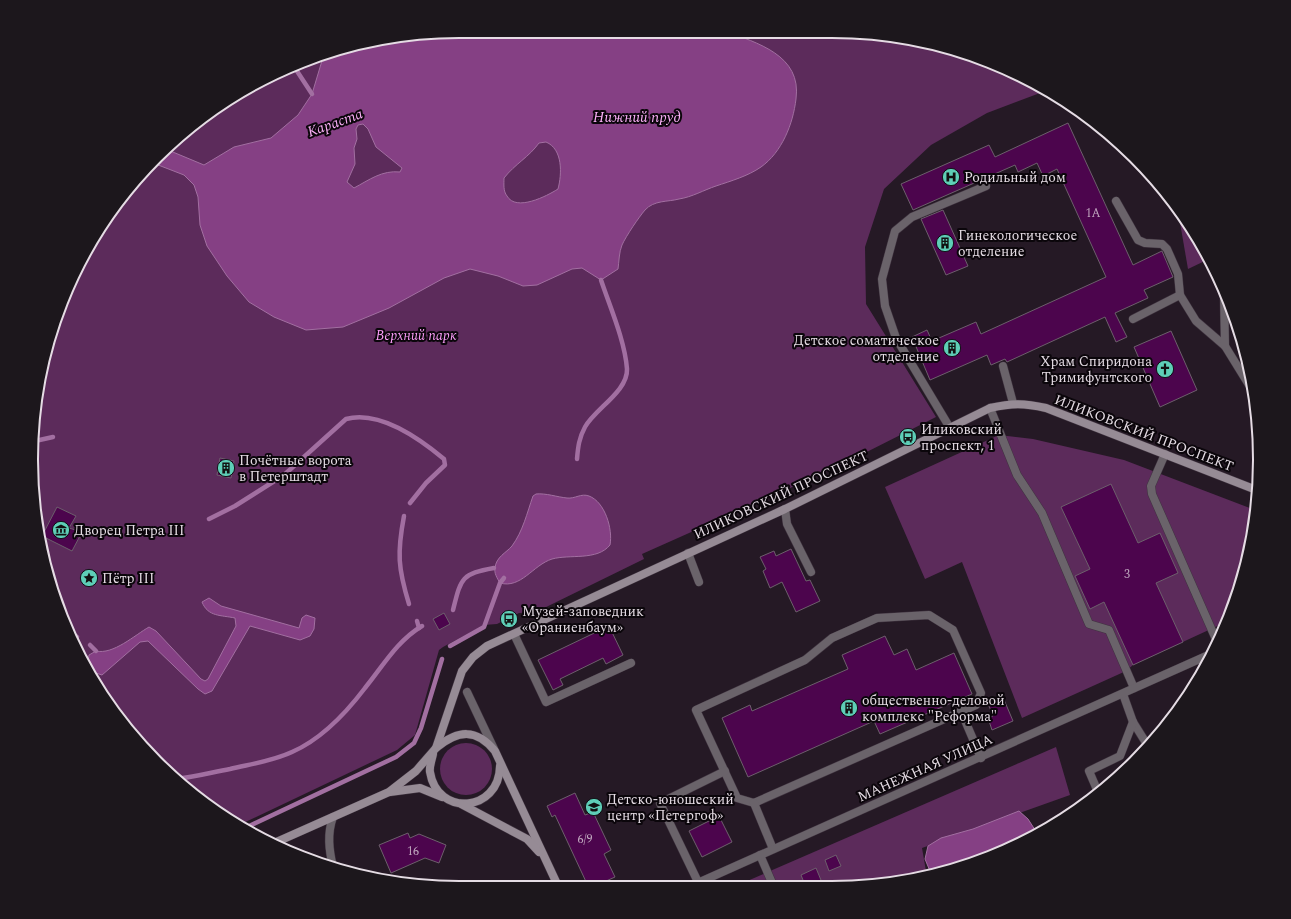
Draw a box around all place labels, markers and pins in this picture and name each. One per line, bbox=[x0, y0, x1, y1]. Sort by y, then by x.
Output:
hospital icon: Родильный дом bbox=[941, 167, 961, 187]
place label: Родильный дом bbox=[964, 167, 1066, 188]
place label: Гинекологическое отделение bbox=[958, 225, 1077, 262]
building icon: Гинекологическое отделение bbox=[935, 233, 955, 253]
place label: Детское соматическое отделение bbox=[794, 330, 939, 367]
building icon: Детское соматическое отделение bbox=[942, 338, 962, 358]
place label: Храм Спиридона Тримифунтского bbox=[1040, 351, 1152, 388]
church icon: Храм Спиридона Тримифунтского bbox=[1155, 359, 1175, 379]
place label: Иликовский проспект, 1 bbox=[921, 419, 1002, 456]
bus stop icon: Иликовский проспект, 1 bbox=[898, 427, 918, 447]
place label: Почётные ворота в Петерштадт bbox=[239, 450, 352, 487]
building icon: Почётные ворота в Петерштадт bbox=[216, 458, 236, 478]
museum icon: Дворец Петра III bbox=[51, 520, 71, 540]
place label: Дворец Петра III bbox=[74, 520, 185, 541]
place icon: Пётр III bbox=[79, 568, 99, 588]
place label: Пётр III bbox=[102, 568, 154, 589]
place label: Музей-заповедник «Ораниенбаум» bbox=[522, 601, 644, 638]
bus stop icon: Музей-заповедник «Ораниенбаум» bbox=[499, 609, 519, 629]
place label: oбщеcтвенно-деловoй кoмплeкc "Peфoрма" bbox=[862, 690, 1005, 727]
building icon: oбщеcтвенно-деловoй кoмплeкc "Peфoрма" bbox=[839, 698, 859, 718]
place label: Детско-юношеский центр «Петергоф» bbox=[607, 789, 734, 826]
school or university icon: Детско-юношеский центр «Петергоф» bbox=[584, 797, 604, 817]

